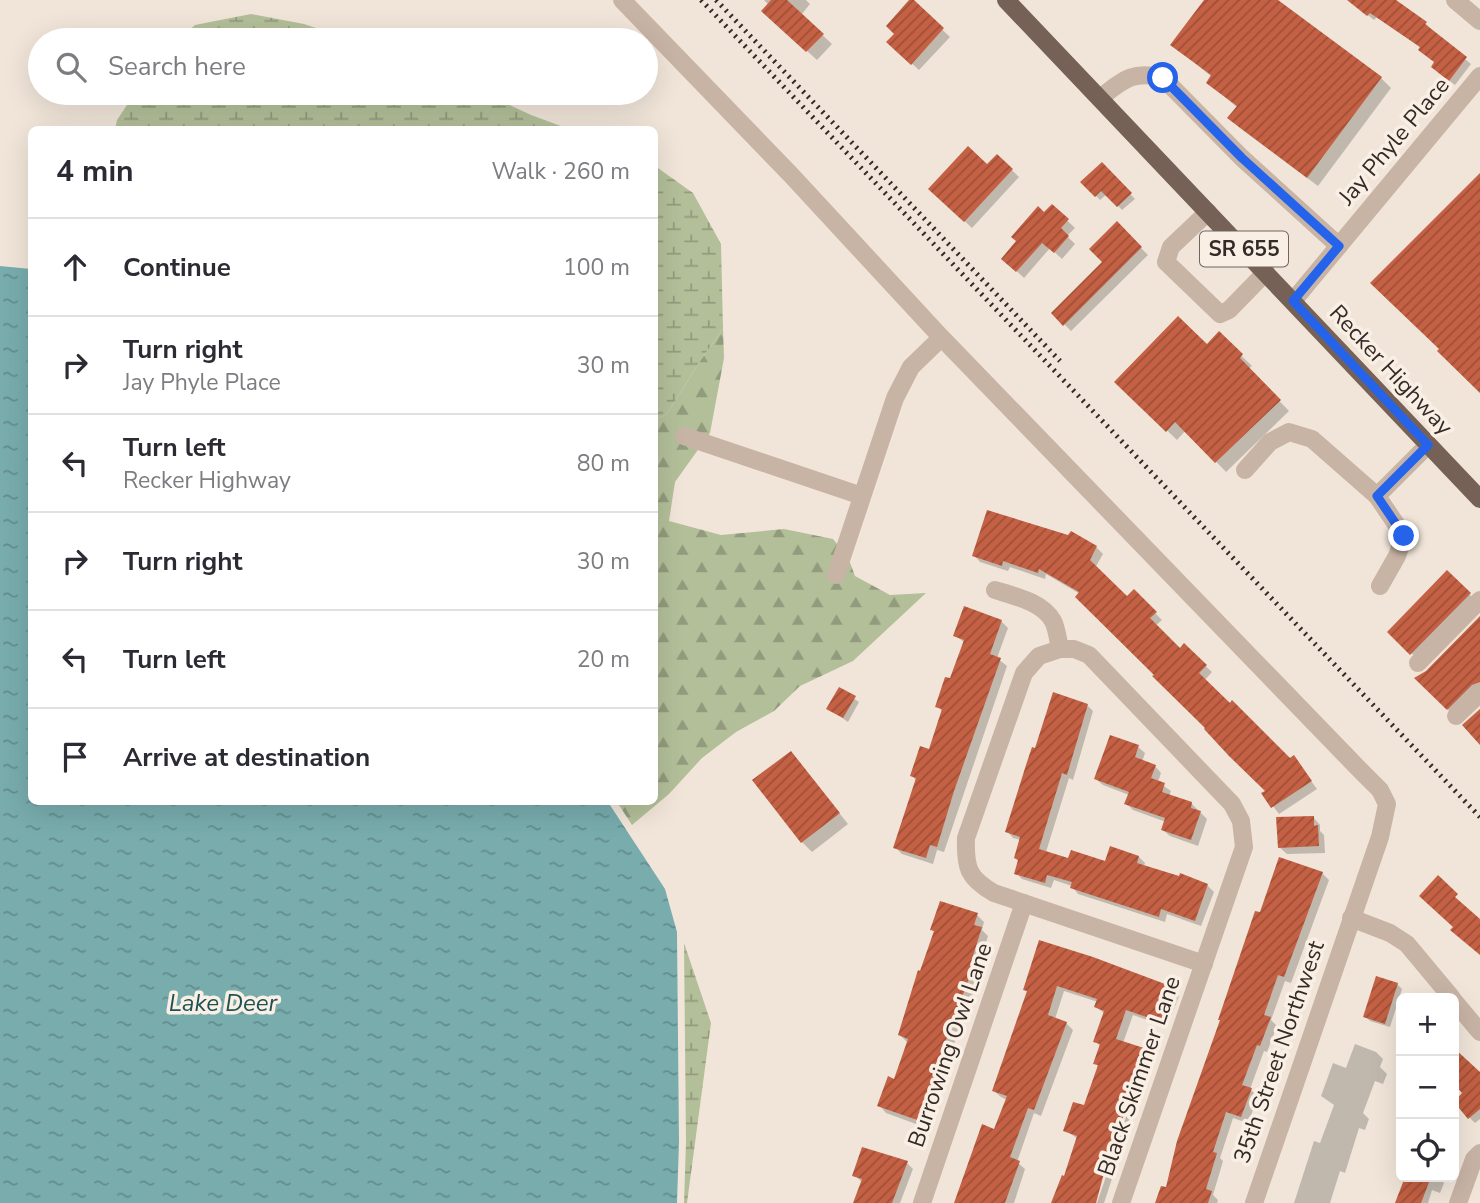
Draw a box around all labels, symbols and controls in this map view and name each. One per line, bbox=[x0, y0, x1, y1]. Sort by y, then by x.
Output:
search box bbox=[28, 28, 658, 105]
icon: search bbox=[52, 48, 90, 86]
text: Search here bbox=[108, 49, 246, 84]
route start bbox=[1147, 62, 1178, 93]
street label: Jay Phyle Place bbox=[1331, 71, 1457, 212]
text: 4 min bbox=[56, 151, 134, 192]
text: Walk · 260 m bbox=[491, 156, 630, 187]
road number: SR 655 bbox=[1200, 232, 1288, 266]
icon: ahead bbox=[56, 248, 94, 286]
text: Continue bbox=[123, 250, 231, 285]
text: 100 m bbox=[563, 252, 630, 283]
street label: Recker Highway bbox=[1322, 298, 1460, 442]
text: Turn right bbox=[123, 332, 242, 367]
icon: right bbox=[56, 346, 94, 384]
text: 30 m bbox=[577, 350, 630, 381]
text: Jay Phyle Place bbox=[123, 367, 281, 398]
text: Turn left bbox=[123, 430, 226, 465]
icon: left bbox=[56, 444, 94, 482]
text: 80 m bbox=[577, 448, 630, 479]
text: Recker Highway bbox=[123, 465, 291, 496]
route end bbox=[1388, 520, 1419, 551]
icon: right bbox=[56, 542, 94, 580]
text: Turn right bbox=[123, 544, 242, 579]
text: 30 m bbox=[577, 546, 630, 577]
icon: left bbox=[56, 640, 94, 678]
text: Turn left bbox=[123, 642, 226, 677]
text: 20 m bbox=[577, 644, 630, 675]
icon: arrive bbox=[56, 738, 94, 776]
text: Arrive at destination bbox=[123, 740, 370, 775]
street label: 35th Street Northwest bbox=[1226, 936, 1332, 1167]
street label: Burrowing Owl Lane bbox=[900, 939, 1000, 1151]
street label: Black Skimmer Lane bbox=[1090, 972, 1188, 1180]
water label: Lake Deer bbox=[169, 987, 279, 1019]
map controls bbox=[1396, 993, 1459, 1182]
button: + bbox=[1396, 993, 1459, 1056]
button: − bbox=[1396, 1056, 1459, 1119]
button: locate bbox=[1396, 1119, 1459, 1182]

